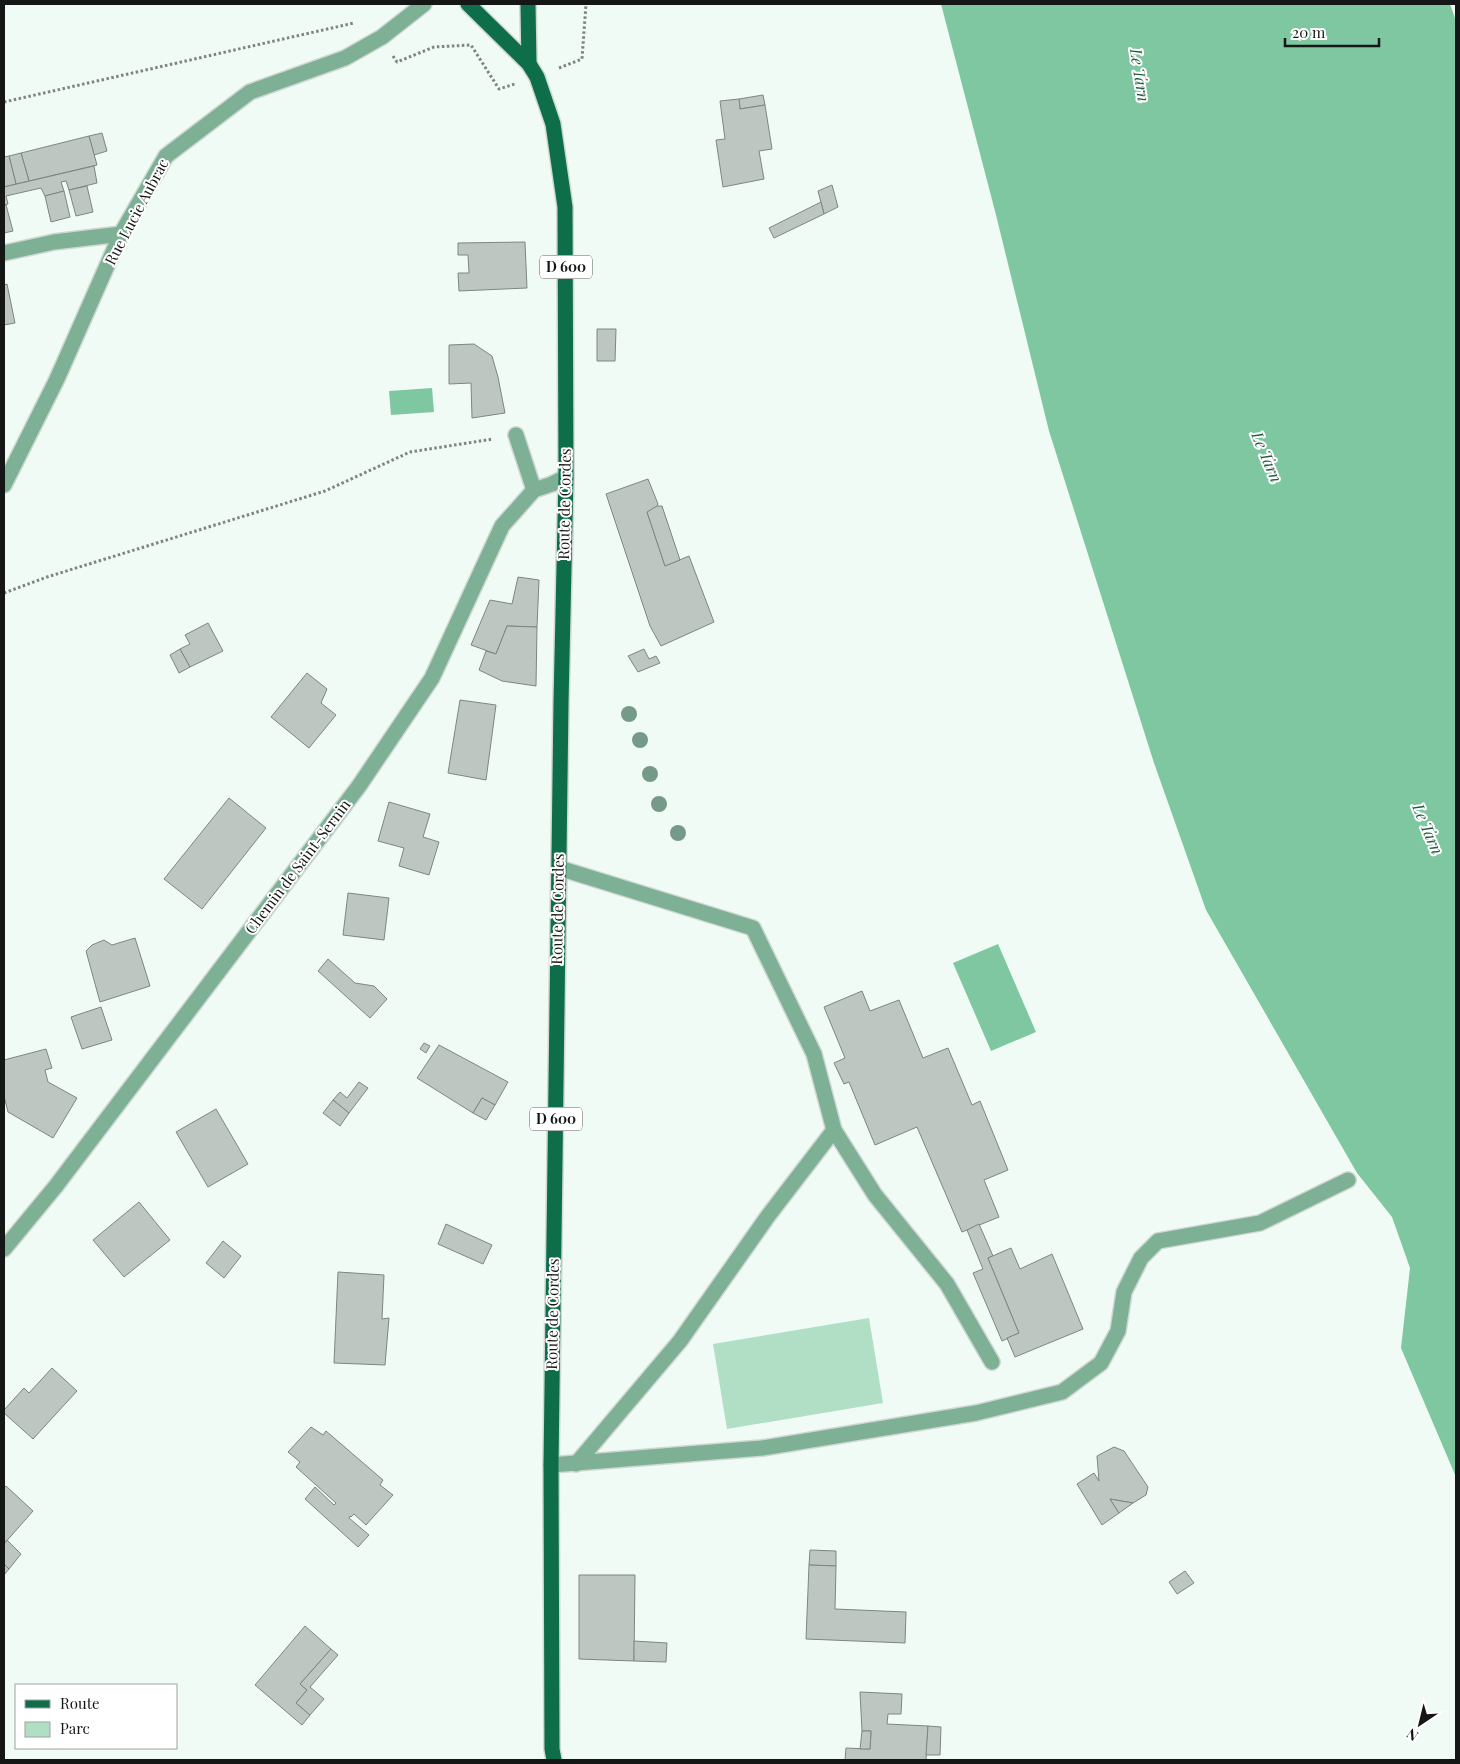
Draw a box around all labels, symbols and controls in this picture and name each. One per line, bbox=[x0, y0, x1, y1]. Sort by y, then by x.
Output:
scale bar bbox=[1285, 15, 1379, 47]
text: 20 m bbox=[1292, 22, 1326, 42]
water label: Le Tarn bbox=[1126, 46, 1155, 103]
street label: Rue Lucie Aubrac bbox=[100, 155, 173, 268]
road number: D 600 bbox=[540, 256, 592, 278]
water label: Le Tarn bbox=[1247, 427, 1288, 485]
street label: Route de Cordes bbox=[553, 448, 575, 560]
street label: Chemin de Saint-Sernin bbox=[240, 795, 354, 938]
water label: Le Tarn bbox=[1408, 799, 1449, 857]
street label: Route de Cordes bbox=[546, 853, 568, 965]
road number: D 600 bbox=[530, 1108, 582, 1130]
street label: Route de Cordes bbox=[541, 1258, 563, 1370]
legend bbox=[15, 1684, 178, 1749]
text: Route bbox=[60, 1693, 100, 1713]
north arrow bbox=[1395, 1699, 1445, 1749]
text: Parc bbox=[60, 1718, 90, 1738]
text: N bbox=[1403, 1724, 1422, 1746]

